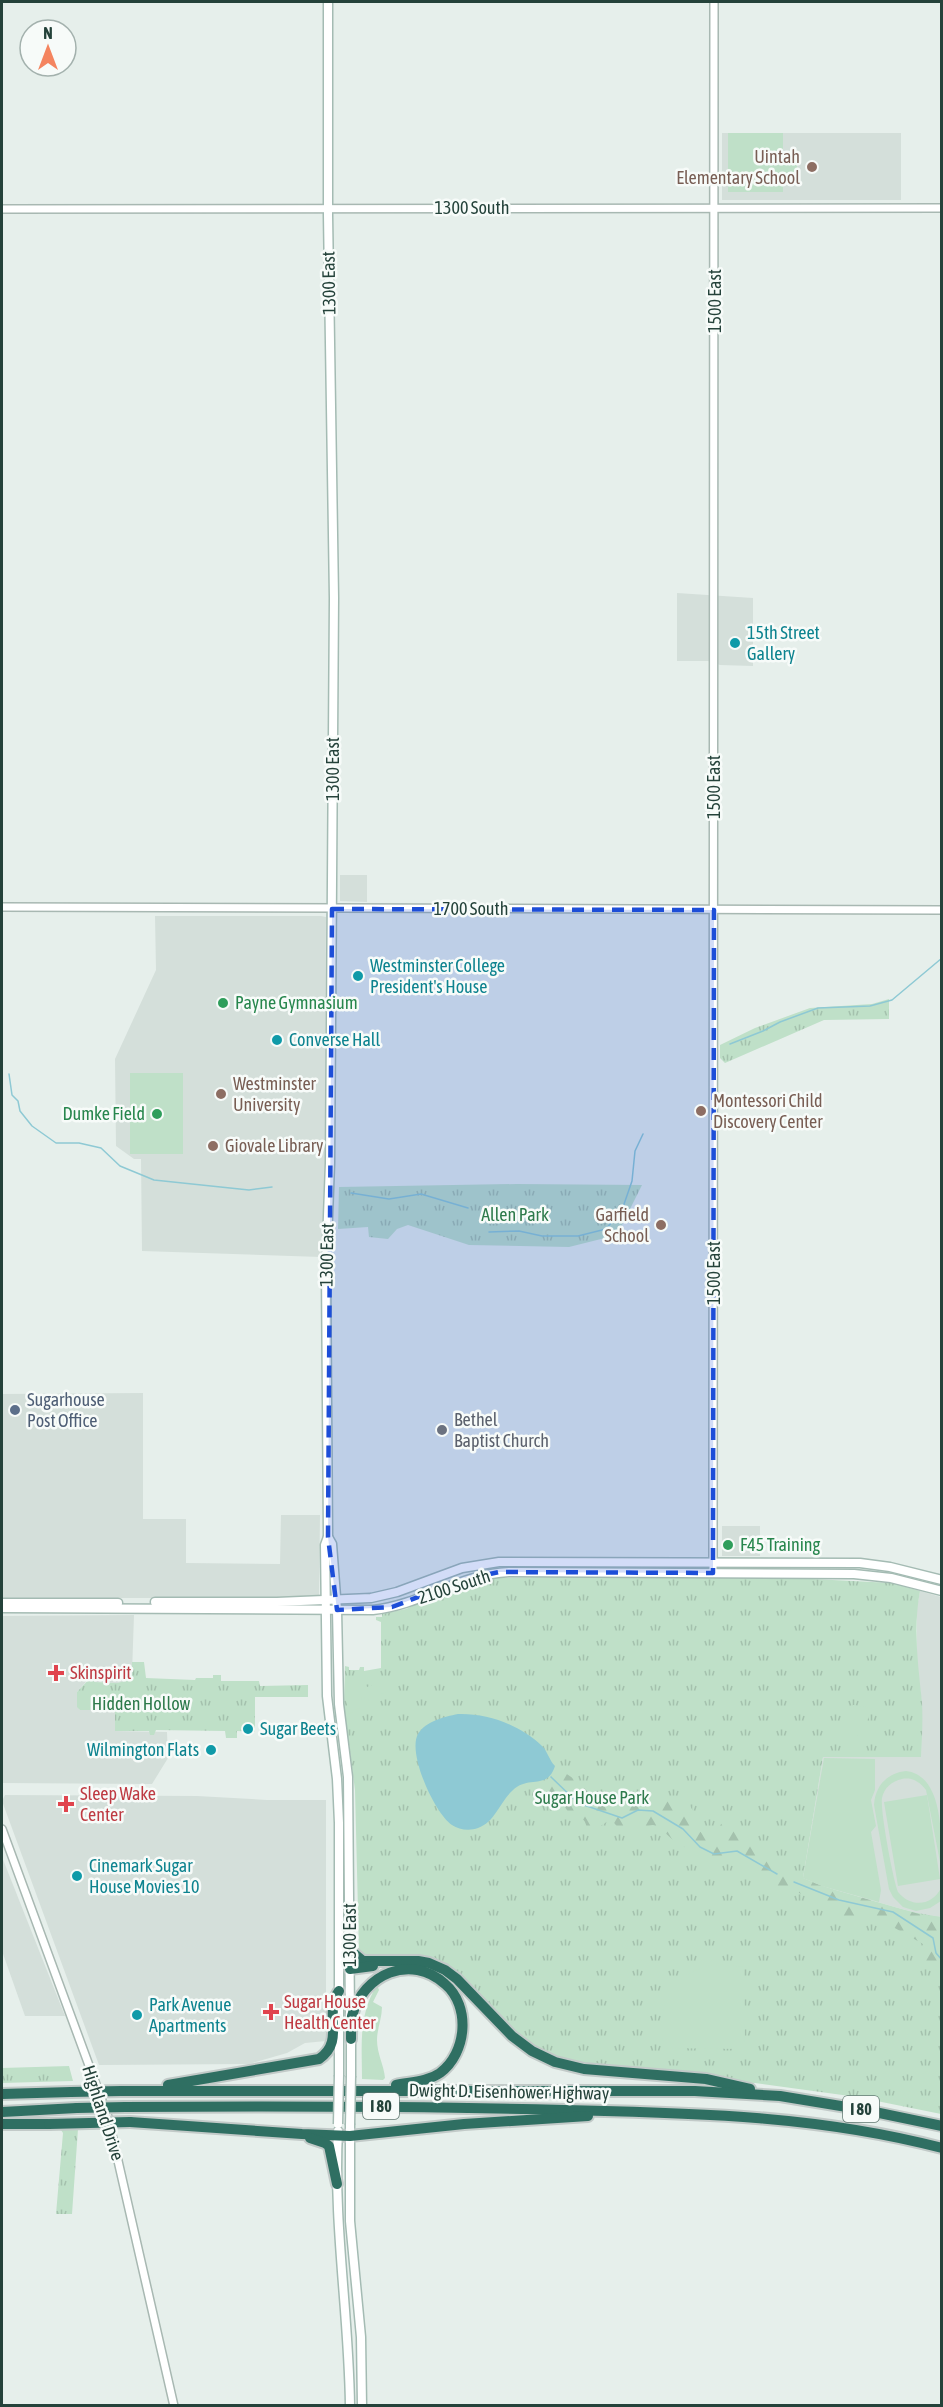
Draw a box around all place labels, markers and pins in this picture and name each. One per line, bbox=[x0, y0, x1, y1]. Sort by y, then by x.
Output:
place label: Uintah Elementary School bbox=[676, 146, 800, 188]
marker: Uintah Elementary School bbox=[805, 160, 819, 174]
place label: 15th Street Gallery bbox=[747, 622, 820, 664]
marker: 15th Street Gallery bbox=[728, 636, 742, 650]
place label: Westminster College President's House bbox=[370, 955, 505, 997]
marker: Westminster College President's House bbox=[351, 969, 365, 983]
place label: Payne Gymnasium bbox=[235, 992, 358, 1013]
marker: Payne Gymnasium bbox=[216, 996, 230, 1010]
place label: Converse Hall bbox=[289, 1029, 381, 1050]
marker: Converse Hall bbox=[270, 1033, 284, 1047]
place label: Westminster University bbox=[233, 1073, 317, 1115]
marker: Westminster University bbox=[214, 1087, 228, 1101]
place label: Montessori Child Discovery Center bbox=[713, 1090, 823, 1132]
place label: Dumke Field bbox=[62, 1103, 145, 1124]
marker: Montessori Child Discovery Center bbox=[694, 1104, 708, 1118]
marker: Dumke Field bbox=[150, 1107, 164, 1121]
place label: Giovale Library bbox=[225, 1135, 323, 1156]
marker: Giovale Library bbox=[206, 1139, 220, 1153]
place label: Garfield School bbox=[596, 1204, 649, 1246]
marker: Garfield School bbox=[654, 1218, 668, 1232]
place label: Sugarhouse Post Office bbox=[27, 1389, 105, 1431]
marker: Sugarhouse Post Office bbox=[8, 1403, 22, 1417]
place label: Bethel Baptist Church bbox=[454, 1409, 549, 1451]
marker: Bethel Baptist Church bbox=[435, 1423, 449, 1437]
place label: F45 Training bbox=[740, 1534, 821, 1555]
marker: F45 Training bbox=[721, 1538, 735, 1552]
place label: Skinspirit bbox=[70, 1662, 131, 1683]
marker: Skinspirit bbox=[47, 1664, 65, 1682]
place label: Sugar Beets bbox=[260, 1718, 336, 1739]
marker: Sugar Beets bbox=[241, 1722, 255, 1736]
place label: Wilmington Flats bbox=[87, 1739, 199, 1760]
marker: Wilmington Flats bbox=[204, 1743, 218, 1757]
place label: Sleep Wake Center bbox=[80, 1783, 156, 1825]
marker: Sleep Wake Center bbox=[57, 1795, 75, 1813]
place label: Cinemark Sugar House Movies 10 bbox=[89, 1855, 199, 1897]
marker: Cinemark Sugar House Movies 10 bbox=[70, 1869, 84, 1883]
place label: Sugar House Health Center bbox=[284, 1991, 376, 2033]
place label: Park Avenue Apartments bbox=[149, 1994, 231, 2036]
marker: Sugar House Health Center bbox=[262, 2003, 280, 2021]
marker: Park Avenue Apartments bbox=[130, 2008, 144, 2022]

